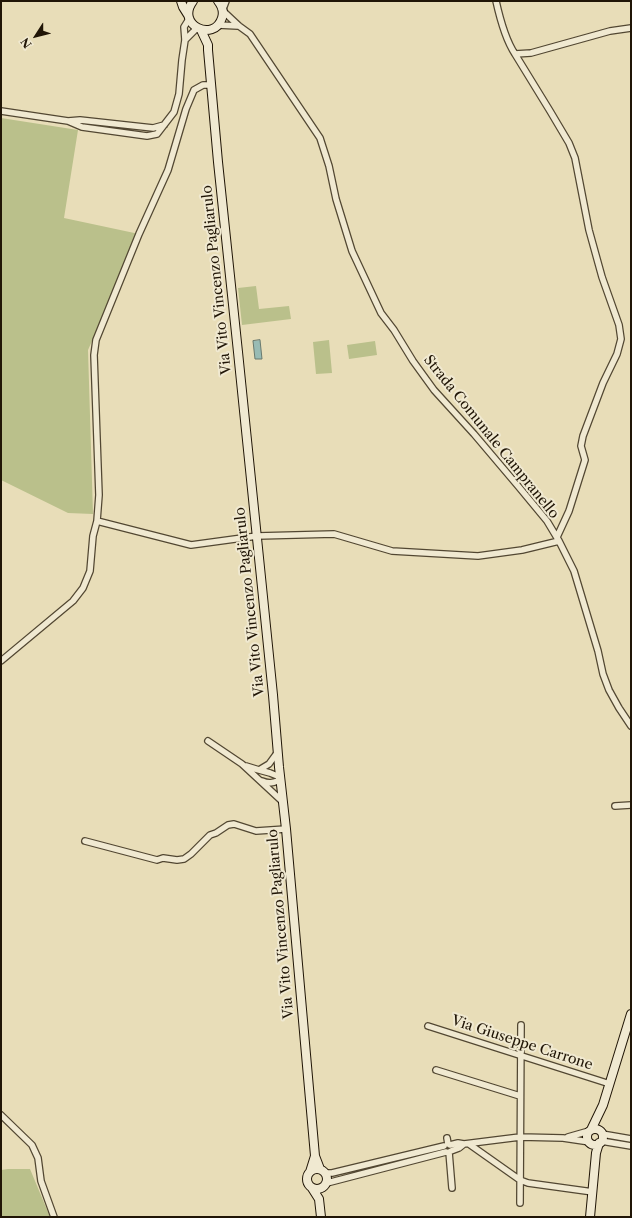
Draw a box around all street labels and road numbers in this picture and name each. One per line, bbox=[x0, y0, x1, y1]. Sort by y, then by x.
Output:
street label: Via Vito Vincenzo Pagliarulo bbox=[199, 184, 235, 376]
street label: Strada Comunale Campranello bbox=[420, 352, 562, 522]
street label: Via Vito Vincenzo Pagliarulo bbox=[232, 506, 268, 698]
street label: Via Vito Vincenzo Pagliarulo bbox=[264, 828, 298, 1020]
street label: Via Giuseppe Carrone bbox=[449, 1012, 595, 1074]

